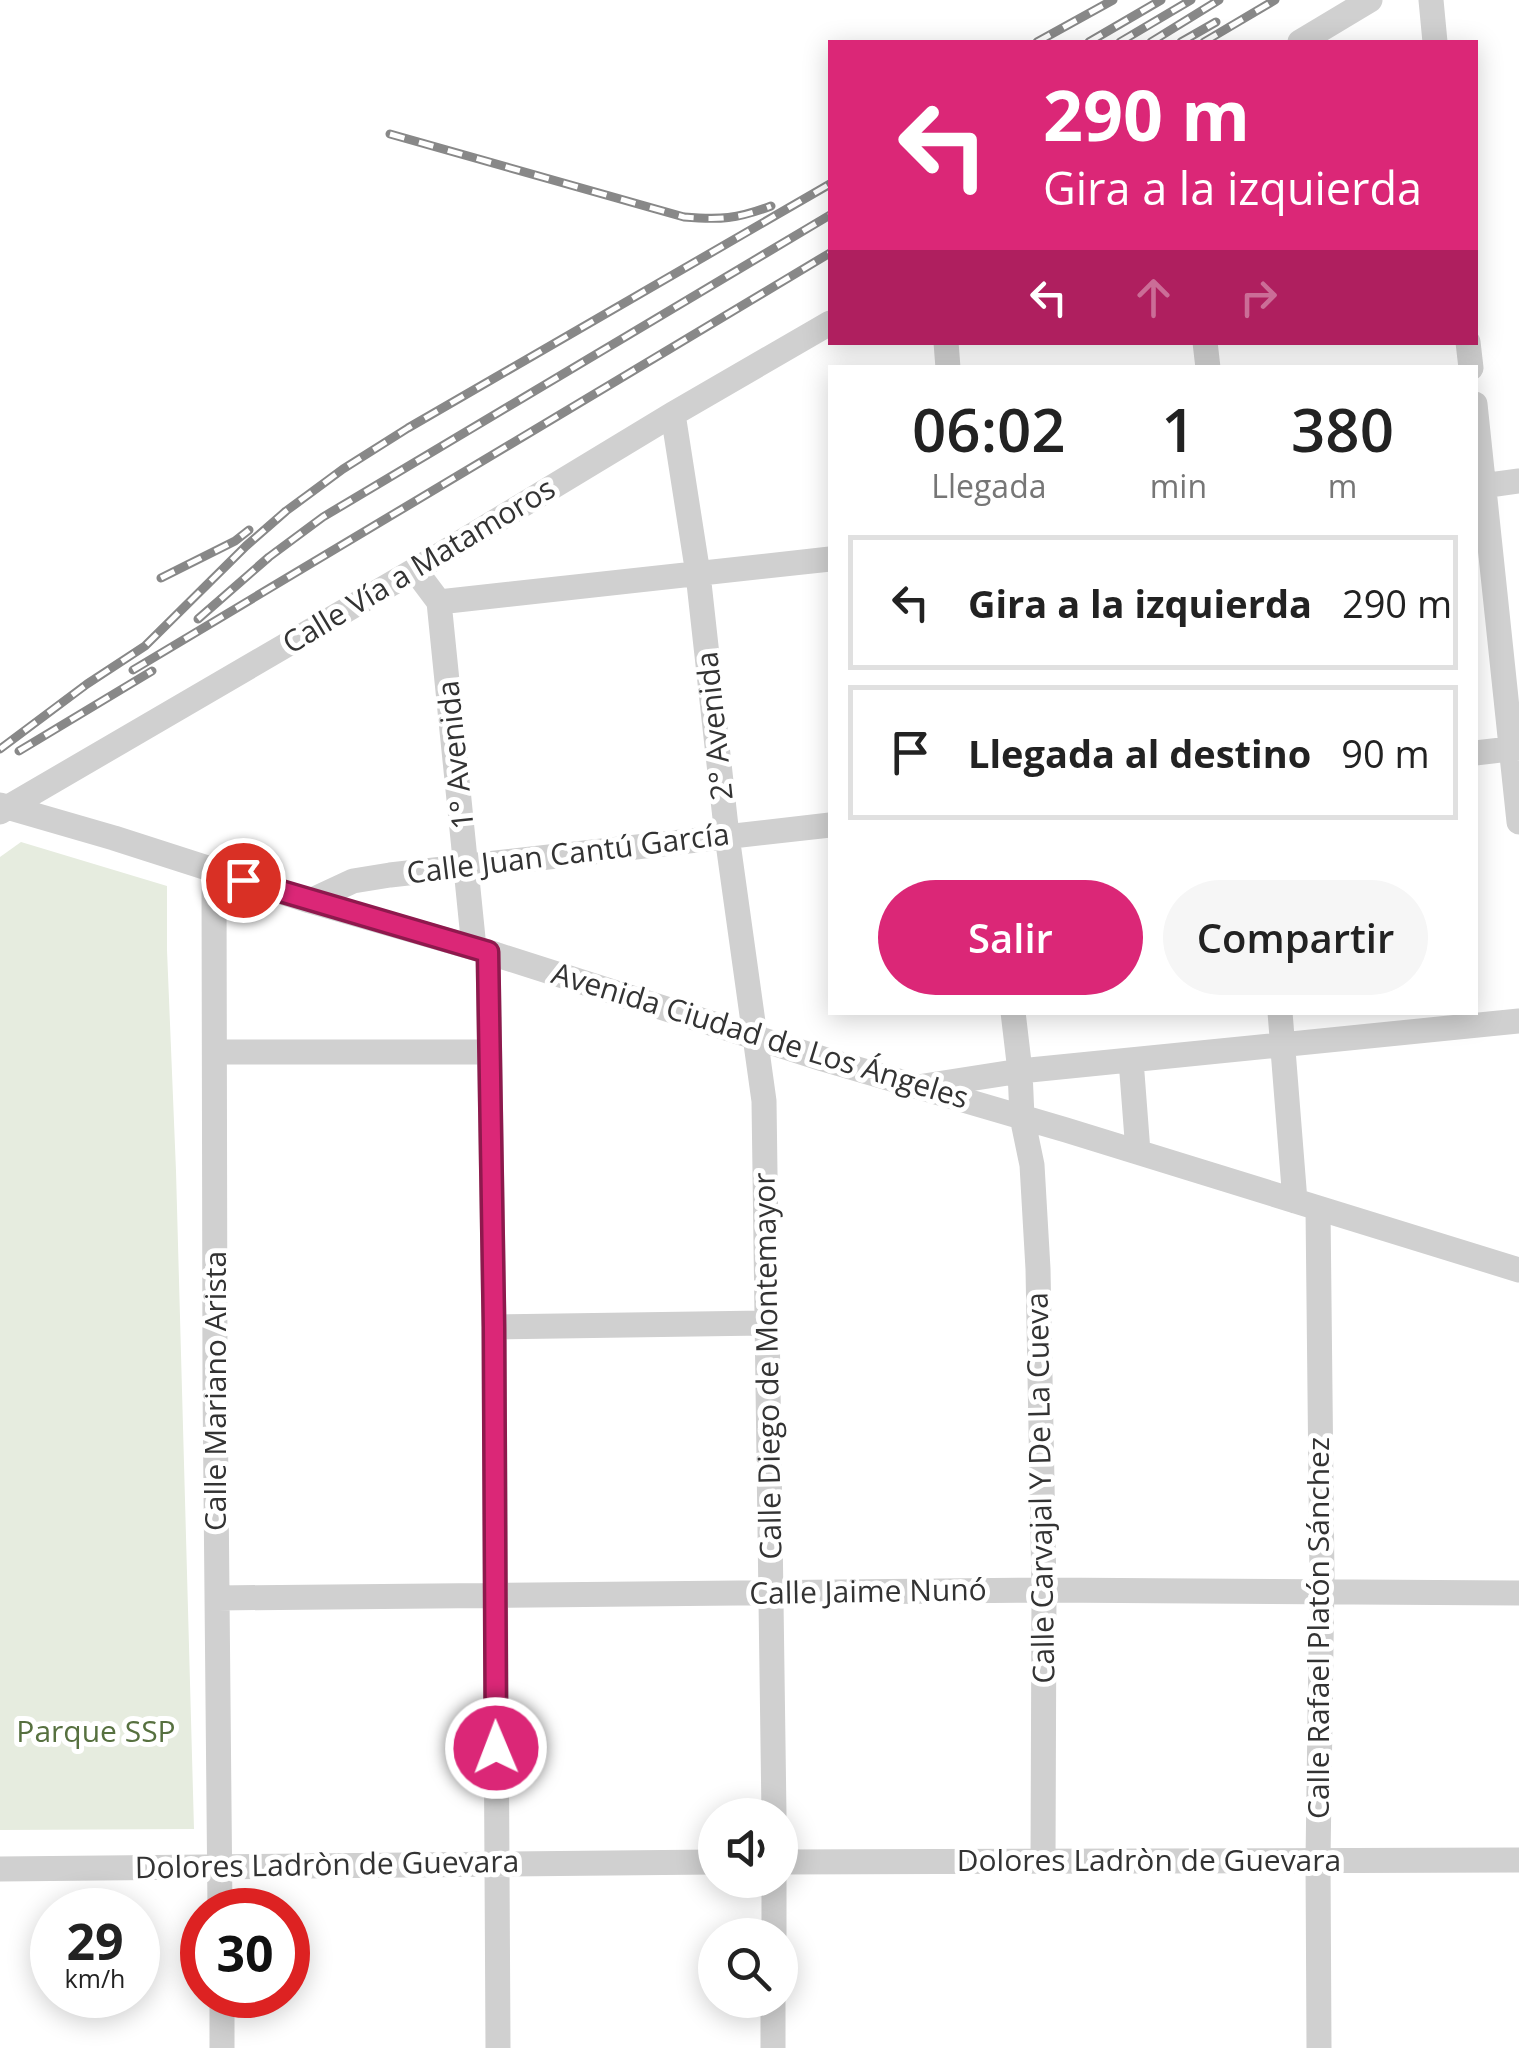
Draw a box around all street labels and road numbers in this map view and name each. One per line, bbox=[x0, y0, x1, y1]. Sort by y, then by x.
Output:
street label: Calle Vía a Matamoros bbox=[274, 467, 562, 662]
street label: 2° Avenida bbox=[685, 650, 742, 803]
street label: 1° Avenida bbox=[426, 679, 483, 832]
street label: Calle Juan Cantú García bbox=[404, 812, 732, 893]
street label: Avenida Ciudad de Los Ángeles bbox=[547, 952, 974, 1118]
street label: Calle Diego de Montemayor bbox=[743, 1172, 790, 1560]
street label: Calle Mariano Arista bbox=[194, 1251, 235, 1531]
street label: Calle Carvajal Y De La Cueva bbox=[1016, 1292, 1063, 1684]
street label: Calle Rafael Platón Sánchez bbox=[1297, 1437, 1338, 1819]
street label: Calle Jaime Nunó bbox=[749, 1568, 987, 1613]
street label: Dolores Ladròn de Guevara bbox=[957, 1839, 1341, 1880]
street label: Dolores Ladròn de Guevara bbox=[134, 1840, 520, 1887]

